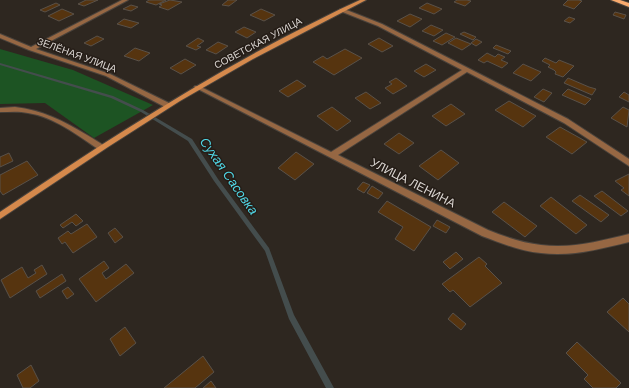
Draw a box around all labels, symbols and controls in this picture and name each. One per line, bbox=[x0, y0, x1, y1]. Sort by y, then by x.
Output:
street label: СОВЕТСКАЯ УЛИЦА bbox=[212, 14, 304, 72]
street label: ЗЕЛЁНАЯ УЛИЦА bbox=[36, 35, 119, 76]
water label: Сухая Сасовка bbox=[196, 134, 262, 218]
street label: УЛИЦА ЛЕНИНА bbox=[368, 155, 458, 211]

